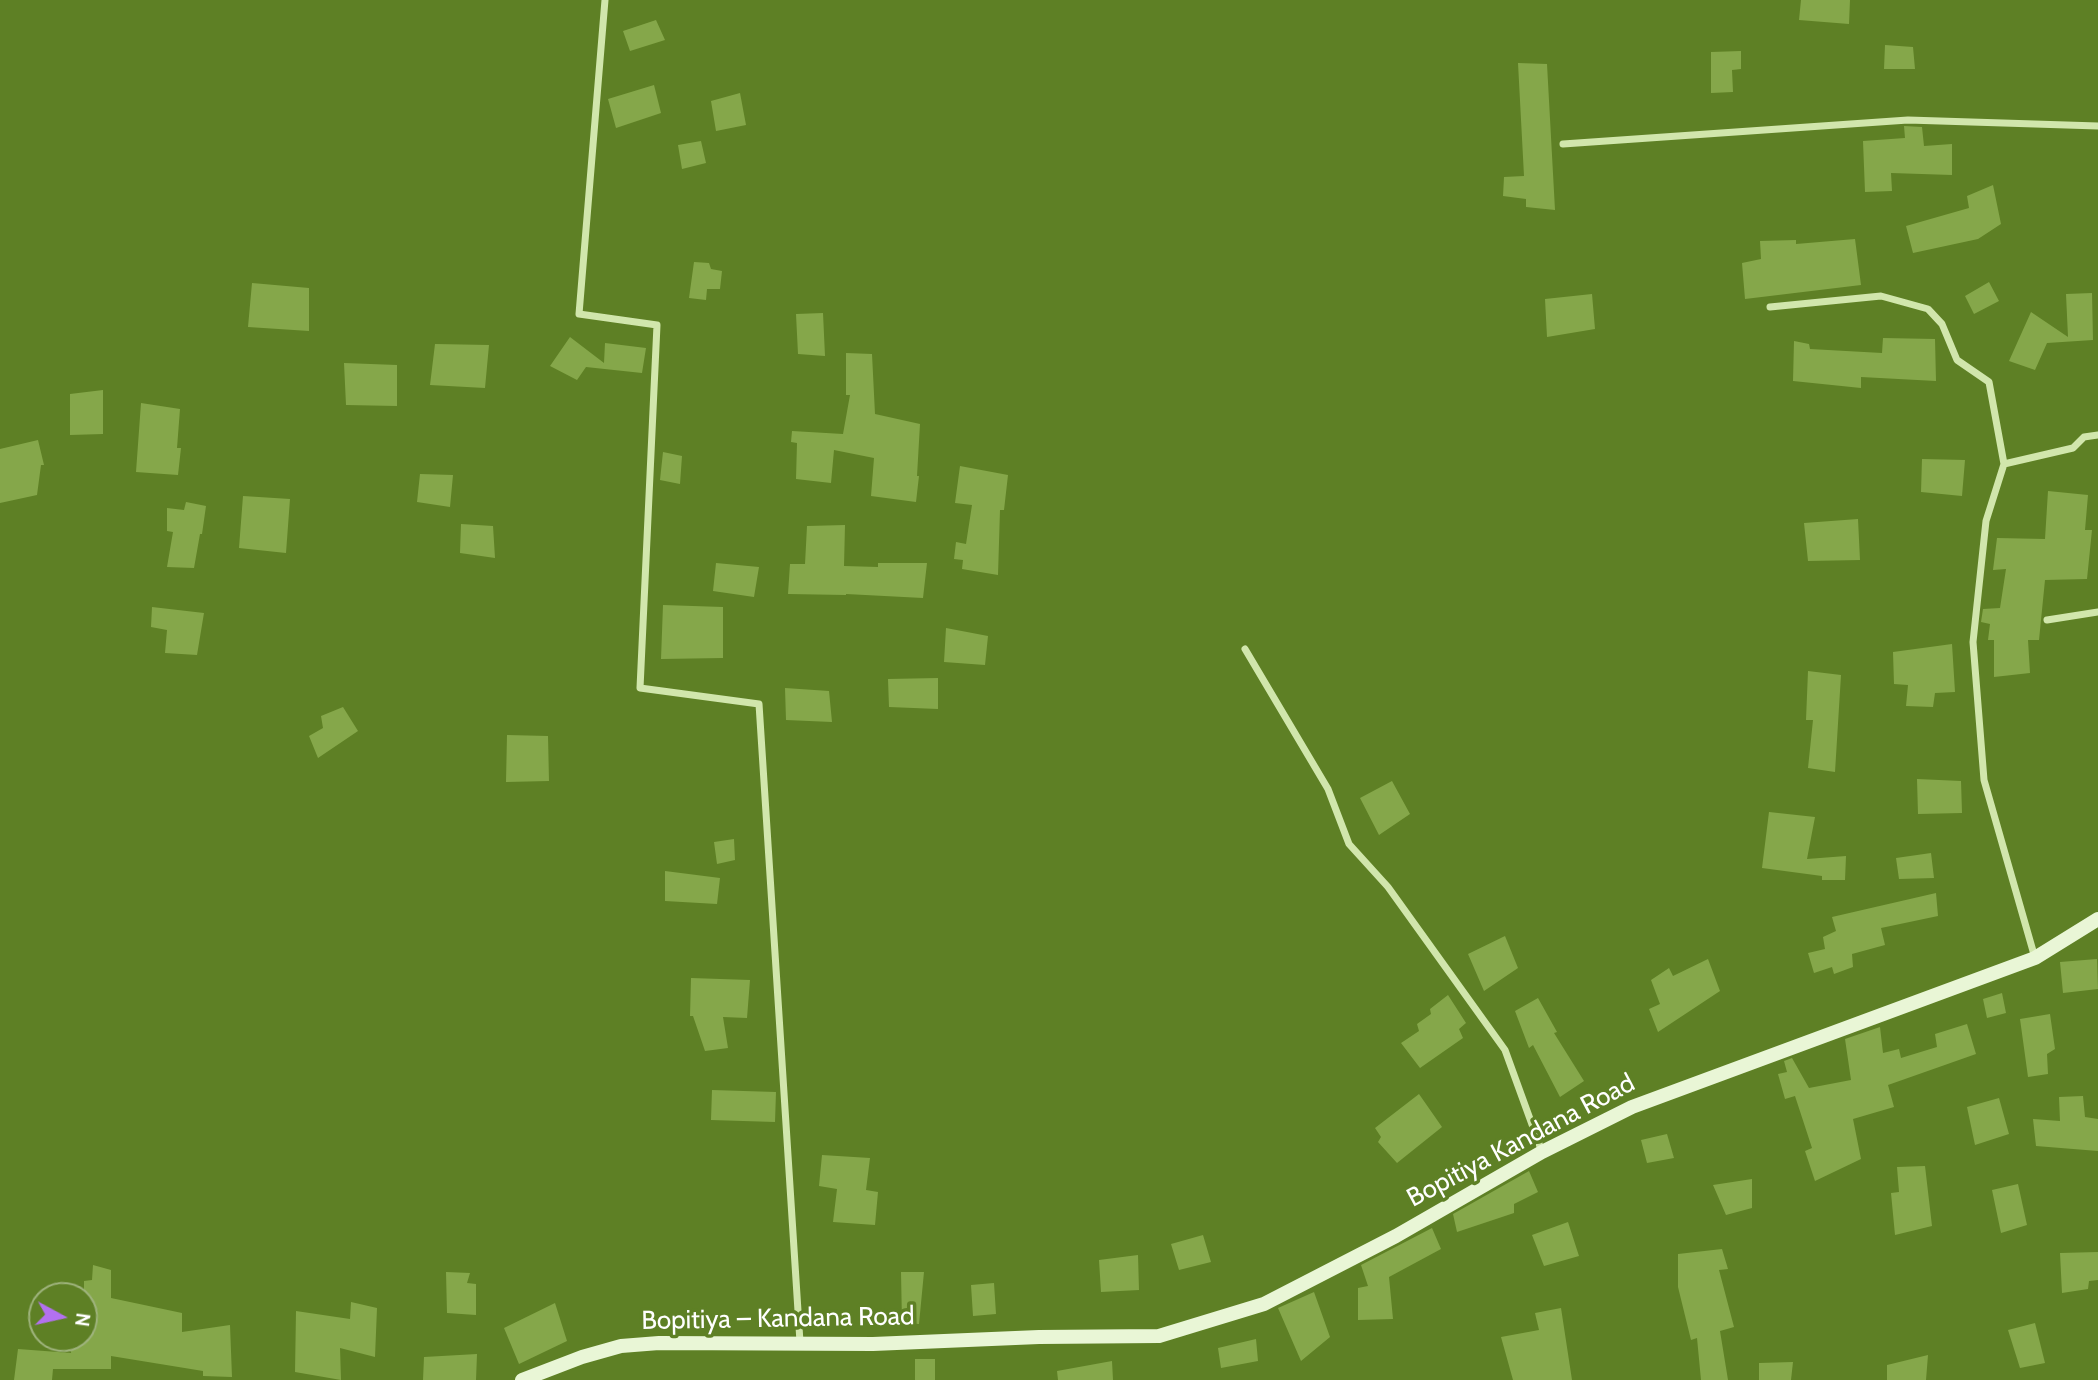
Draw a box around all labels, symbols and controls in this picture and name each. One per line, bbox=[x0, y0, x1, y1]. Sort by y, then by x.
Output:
street label: Bopitiya Kandana Road bbox=[1402, 1068, 1640, 1214]
north arrow bbox=[28, 1282, 98, 1352]
street label: Bopitiya – Kandana Road bbox=[641, 1301, 915, 1337]
text: N bbox=[70, 1311, 95, 1328]

